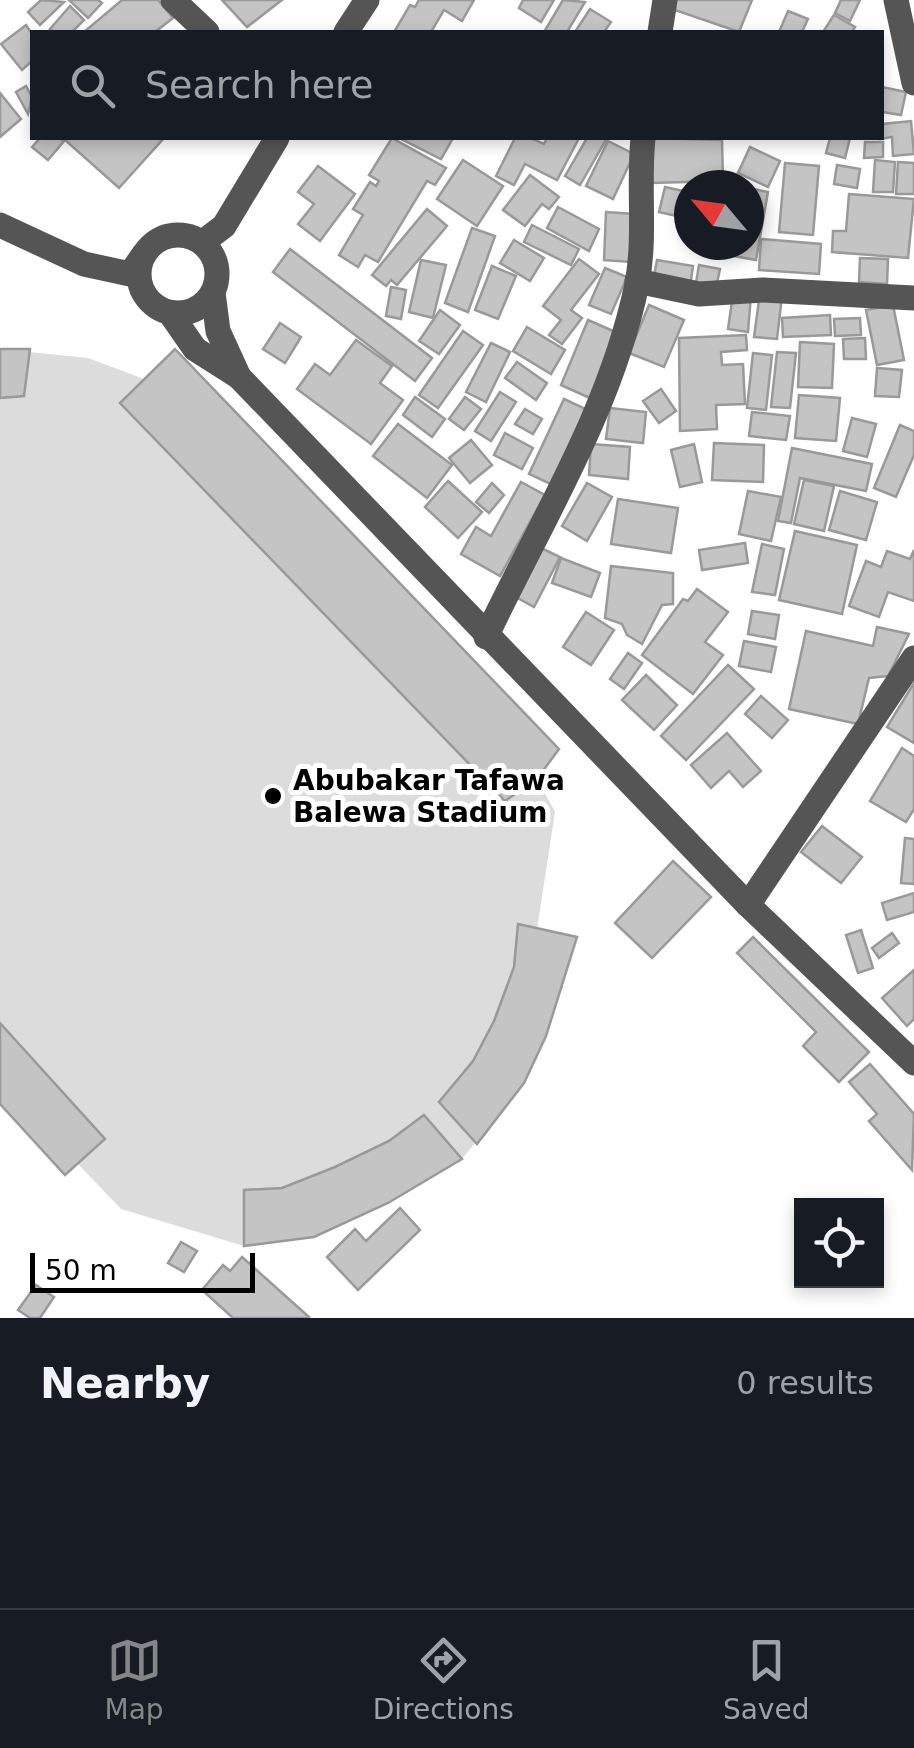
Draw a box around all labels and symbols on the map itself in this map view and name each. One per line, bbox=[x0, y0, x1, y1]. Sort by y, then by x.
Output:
north arrow bbox=[674, 170, 764, 260]
place label: Abubakar Tafawa Balewa Stadium bbox=[293, 764, 565, 829]
marker: Abubakar Tafawa Balewa Stadium bbox=[262, 785, 284, 807]
scale bar bbox=[30, 1248, 255, 1292]

